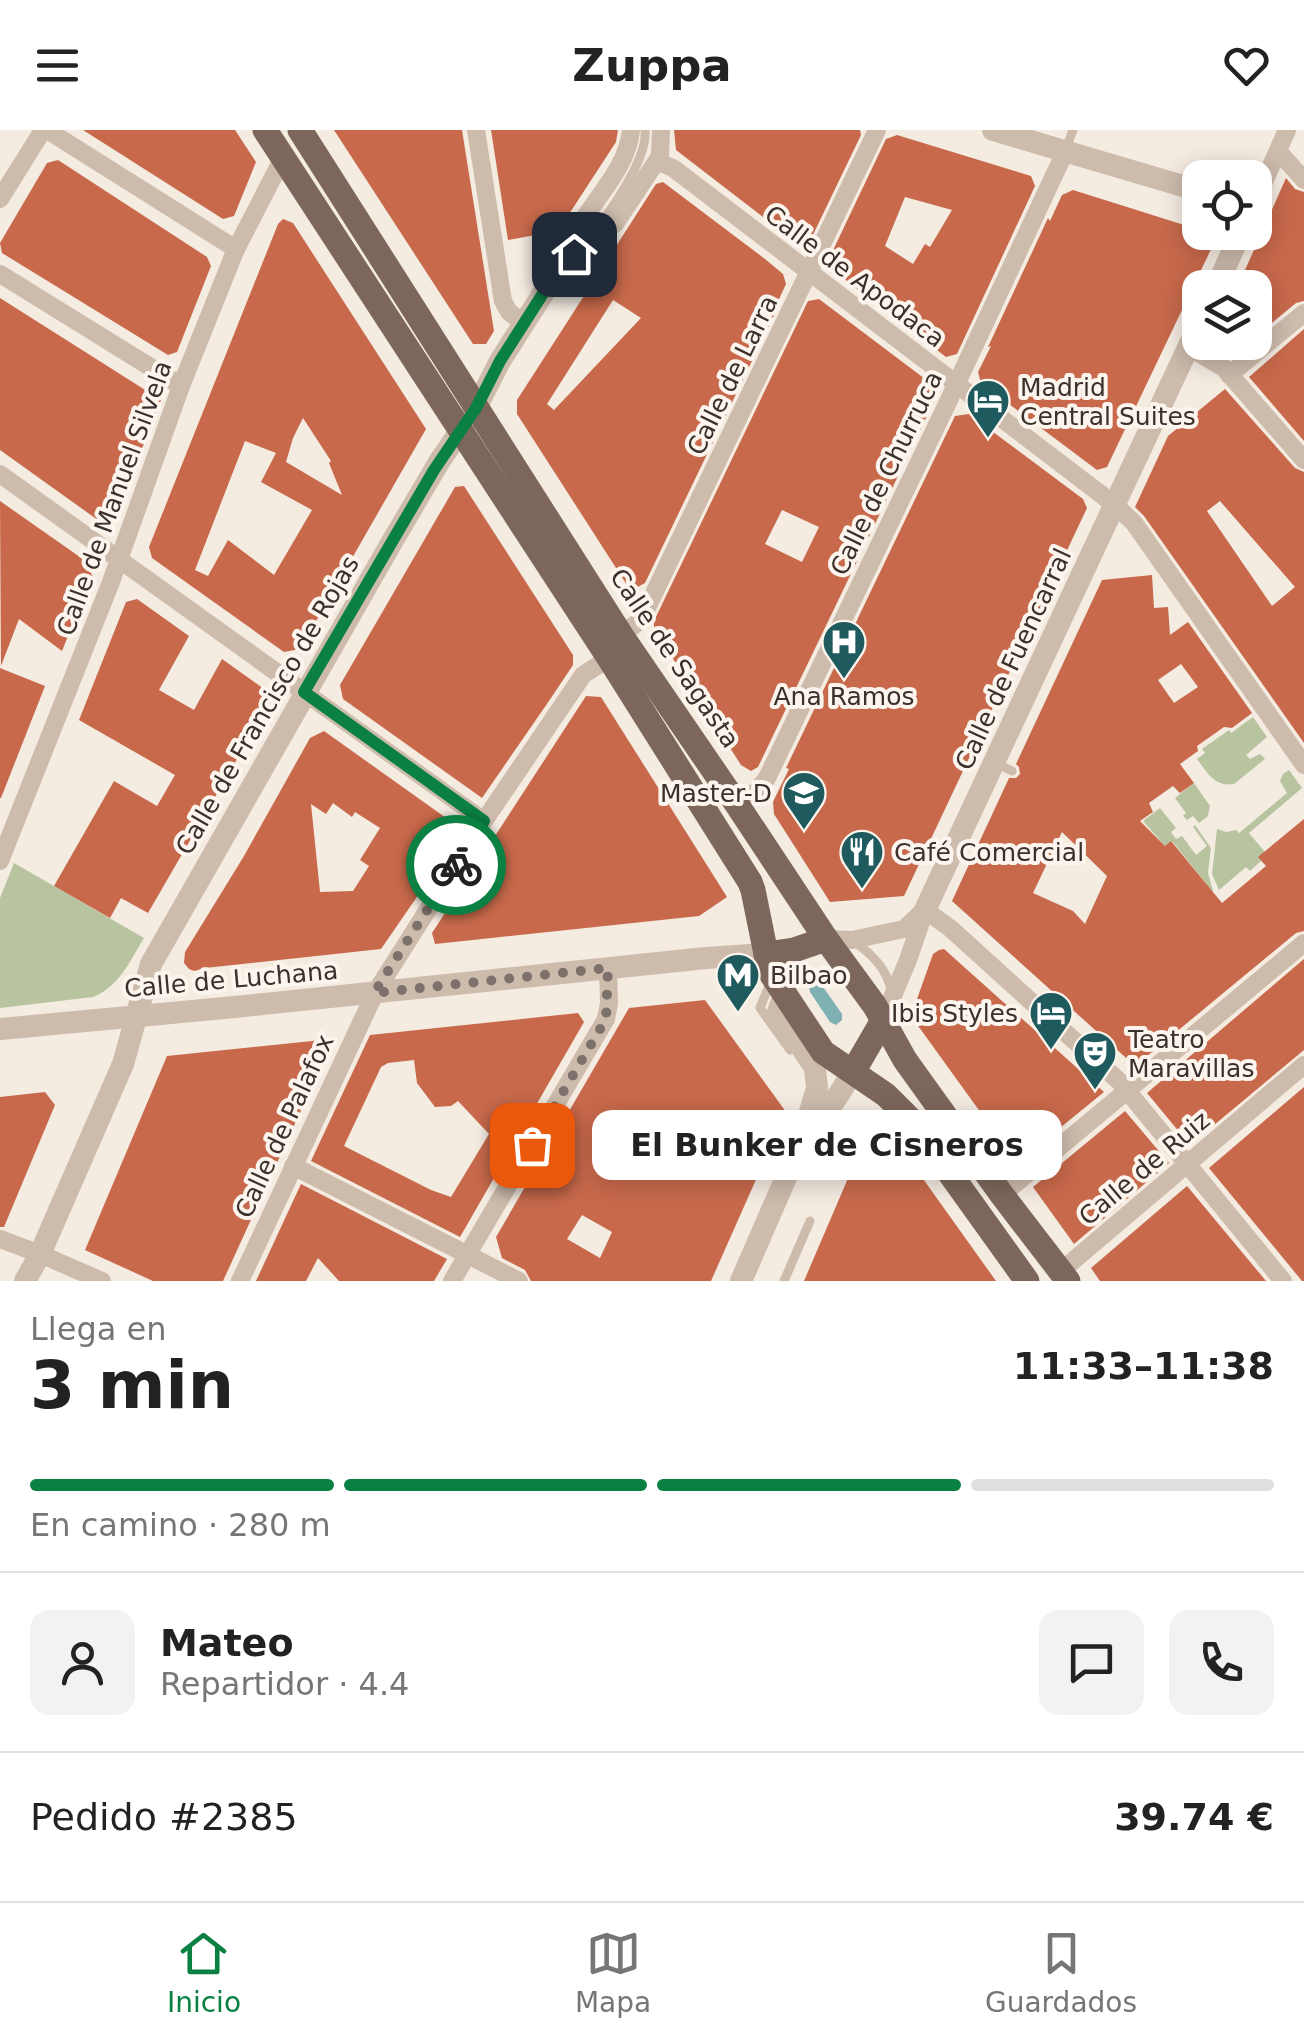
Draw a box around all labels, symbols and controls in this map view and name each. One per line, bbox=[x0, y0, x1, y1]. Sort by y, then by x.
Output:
icon: menu bbox=[30, 38, 85, 93]
icon: heart bbox=[1219, 38, 1274, 93]
text: Zuppa bbox=[572, 39, 732, 92]
map controls bbox=[1182, 160, 1272, 360]
button: locate bbox=[1182, 160, 1272, 250]
street label: Calle de Apodaca bbox=[759, 199, 950, 353]
pin bbox=[532, 212, 617, 297]
icon: home bbox=[547, 227, 602, 282]
button: layers bbox=[1182, 270, 1272, 360]
street label: Calle de Larra bbox=[681, 291, 784, 460]
street label: Calle de Manuel Silvela bbox=[51, 357, 178, 640]
street label: Calle de Churruca bbox=[824, 366, 948, 580]
place label: Madrid Central Suites bbox=[1020, 373, 1196, 431]
hotel icon: Madrid Central Suites bbox=[965, 378, 1011, 439]
street label: Calle de Fuencarral bbox=[949, 544, 1077, 774]
street label: Calle de Francisco de Rojas bbox=[170, 551, 365, 860]
street label: Calle de Sagasta bbox=[604, 563, 745, 753]
hospital icon: Ana Ramos bbox=[821, 619, 867, 680]
place label: Ana Ramos bbox=[773, 682, 915, 711]
school or university icon: Master-D bbox=[781, 770, 827, 831]
place label: Master-D bbox=[660, 779, 772, 808]
courier bbox=[406, 815, 506, 915]
restaurant icon: Café Comercial bbox=[839, 829, 885, 890]
icon: bike bbox=[429, 838, 484, 893]
place label: Café Comercial bbox=[894, 838, 1084, 867]
metro station icon: Bilbao bbox=[715, 952, 761, 1013]
street label: Calle de Luchana bbox=[123, 956, 339, 1003]
place label: Bilbao bbox=[770, 961, 848, 990]
hotel icon: Ibis Styles bbox=[1028, 990, 1074, 1051]
place label: Ibis Styles bbox=[891, 999, 1018, 1028]
place label: Teatro Maravillas bbox=[1127, 1025, 1254, 1083]
street label: Calle de Palafox bbox=[229, 1030, 340, 1222]
theatre icon: Teatro Maravillas bbox=[1072, 1030, 1118, 1091]
pin bbox=[490, 1103, 575, 1188]
street label: Calle de Ruiz bbox=[1073, 1105, 1215, 1231]
callout: El Bunker de Cisneros bbox=[592, 1110, 1062, 1180]
icon: bag bbox=[505, 1118, 560, 1173]
text: El Bunker de Cisneros bbox=[630, 1126, 1024, 1164]
text: Llega en bbox=[30, 1310, 166, 1348]
text: 11:33–11:38 bbox=[1013, 1344, 1274, 1388]
text: 3 min bbox=[30, 1348, 234, 1423]
text: En camino · 280 m bbox=[30, 1506, 331, 1544]
button: person bbox=[30, 1610, 135, 1715]
button: chat bbox=[1039, 1610, 1144, 1715]
button: phone bbox=[1169, 1610, 1274, 1715]
text: Mateo bbox=[160, 1621, 294, 1665]
text: Repartidor · 4.4 bbox=[160, 1665, 409, 1703]
text: Pedido #2385 bbox=[30, 1795, 298, 1839]
text: 39.74 € bbox=[1114, 1795, 1274, 1839]
tab: Inicio bbox=[167, 1926, 241, 2019]
tab: Mapa bbox=[575, 1926, 651, 2019]
tab: Guardados bbox=[985, 1926, 1137, 2019]

